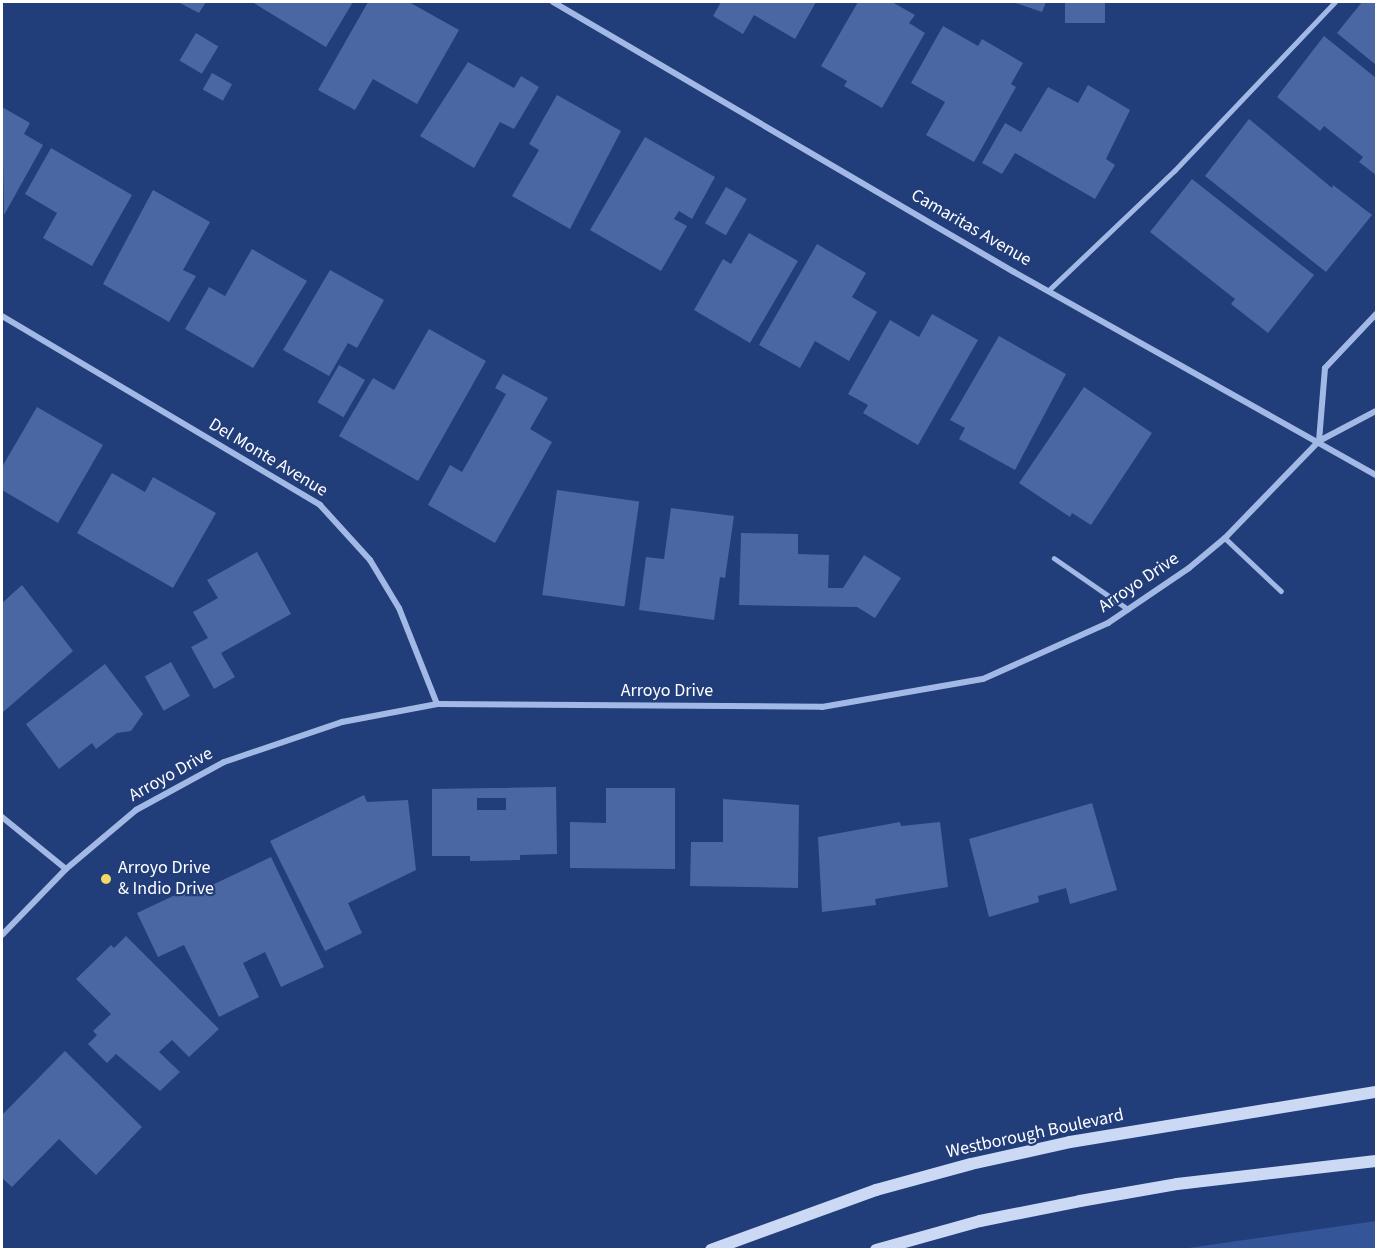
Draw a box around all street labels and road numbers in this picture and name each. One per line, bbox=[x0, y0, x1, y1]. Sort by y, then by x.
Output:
street label: Camaritas Avenue bbox=[907, 185, 1035, 271]
street label: Del Monte Avenue bbox=[205, 414, 331, 502]
street label: Arroyo Drive bbox=[1095, 548, 1183, 618]
street label: Arroyo Drive bbox=[621, 680, 713, 702]
street label: Arroyo Drive bbox=[125, 743, 217, 807]
street label: Westborough Boulevard bbox=[944, 1105, 1126, 1163]

